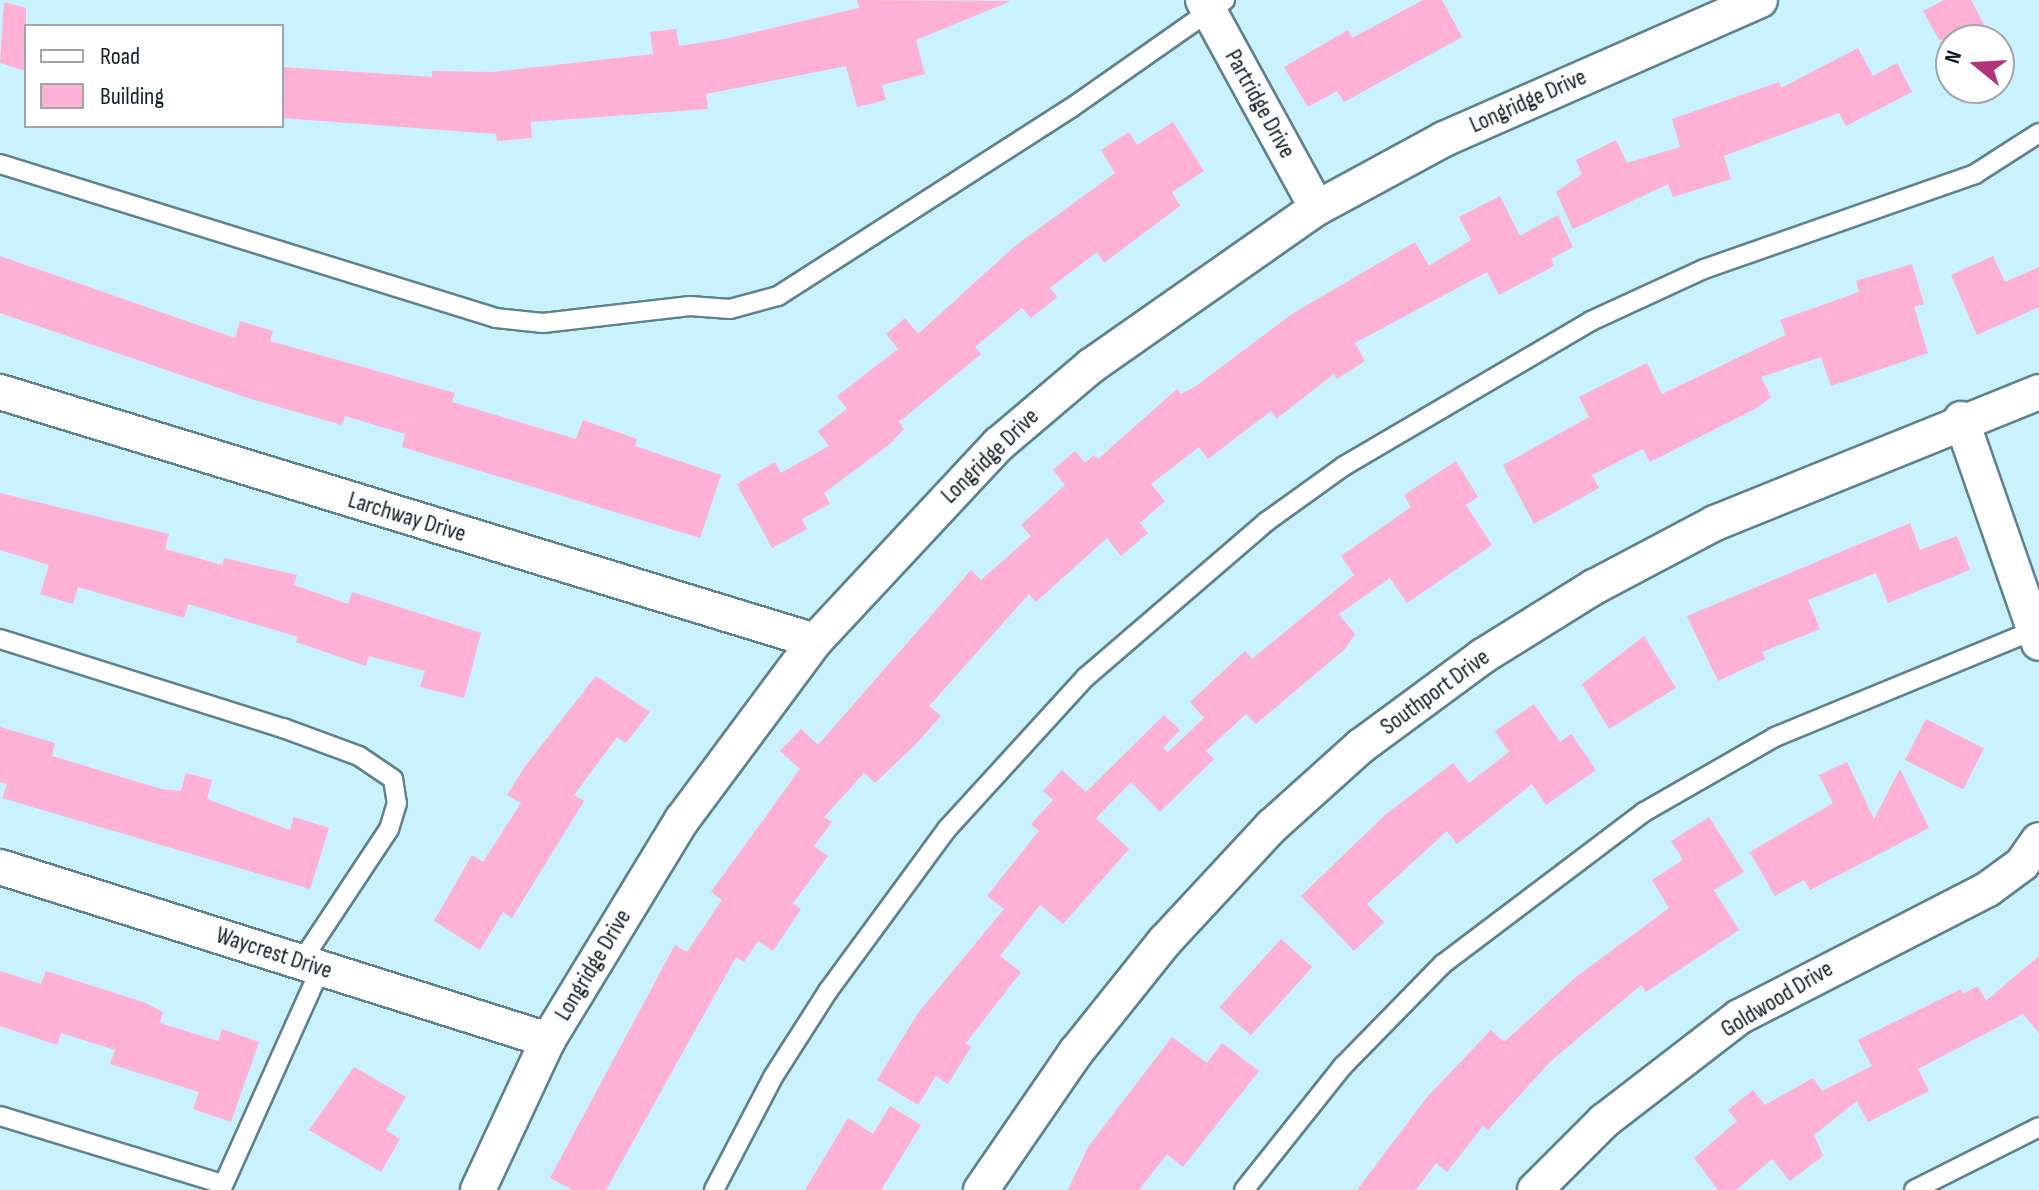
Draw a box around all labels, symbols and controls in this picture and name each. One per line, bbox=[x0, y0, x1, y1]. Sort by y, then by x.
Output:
legend bbox=[24, 24, 284, 128]
north arrow bbox=[1935, 24, 2015, 104]
text: Road bbox=[100, 42, 140, 71]
street label: Partridge Drive bbox=[1218, 45, 1302, 163]
text: N bbox=[1939, 47, 1968, 67]
street label: Longridge Drive bbox=[1465, 62, 1591, 140]
text: Building bbox=[100, 82, 164, 111]
street label: Longridge Drive bbox=[935, 402, 1045, 510]
street label: Larchway Drive bbox=[345, 485, 469, 549]
street label: Southport Drive bbox=[1375, 643, 1495, 741]
street label: Longridge Drive bbox=[549, 904, 637, 1026]
street label: Waycrest Drive bbox=[212, 921, 336, 985]
street label: Goldwood Drive bbox=[1716, 954, 1838, 1044]

